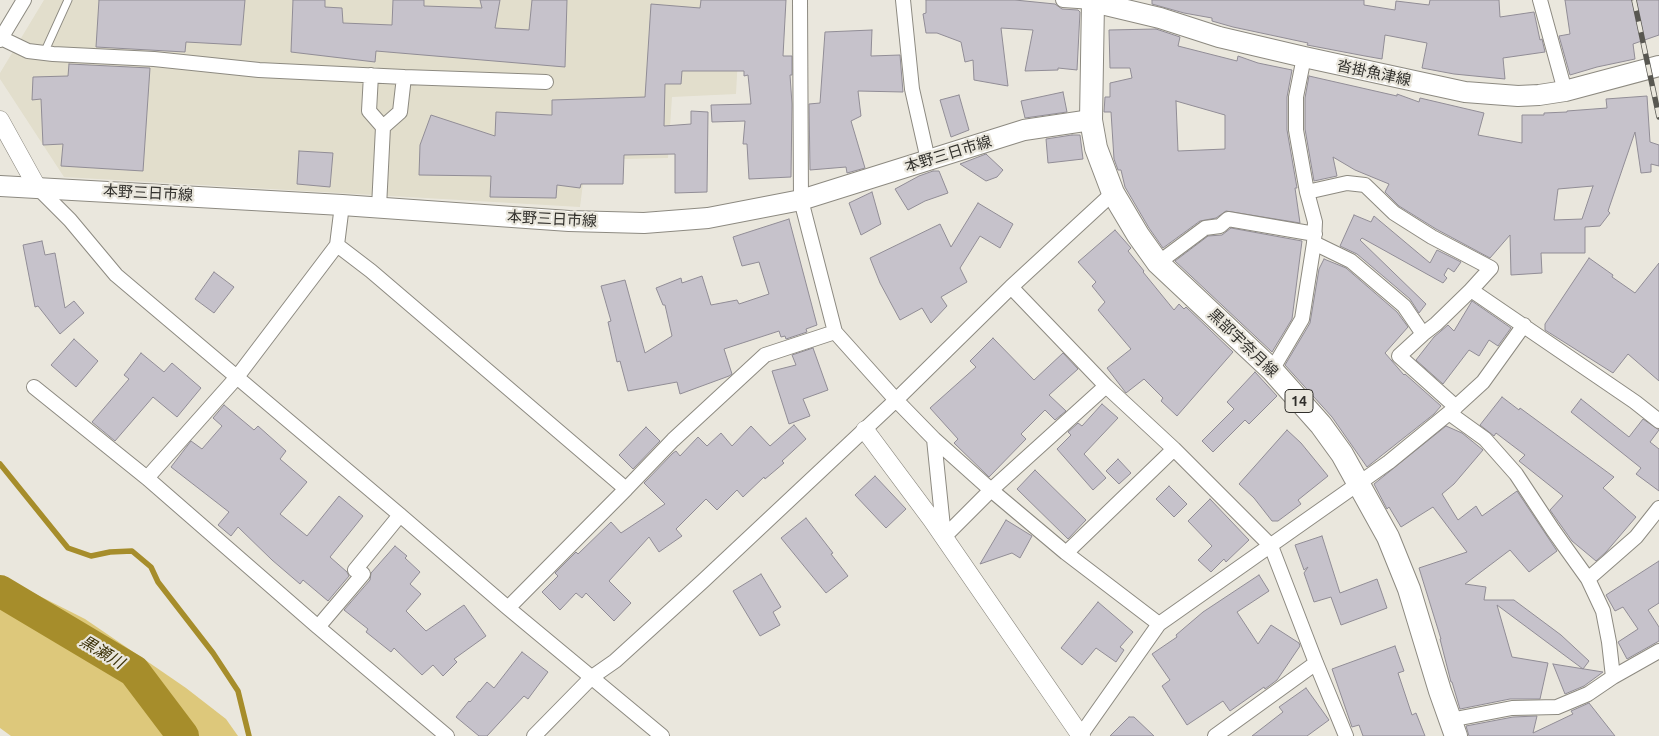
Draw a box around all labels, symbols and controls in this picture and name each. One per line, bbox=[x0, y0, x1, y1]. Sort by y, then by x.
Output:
street label: 沓掛魚津線 bbox=[1335, 56, 1413, 90]
street label: 本野三日市線 bbox=[902, 132, 994, 176]
street label: 本野三日市線 bbox=[103, 182, 193, 204]
street label: 本野三日市線 bbox=[507, 208, 597, 230]
street label: 黒部宇奈月線 bbox=[1204, 305, 1282, 381]
road number: 14 bbox=[1285, 390, 1313, 412]
water label: 黒瀬川 bbox=[76, 631, 128, 673]

